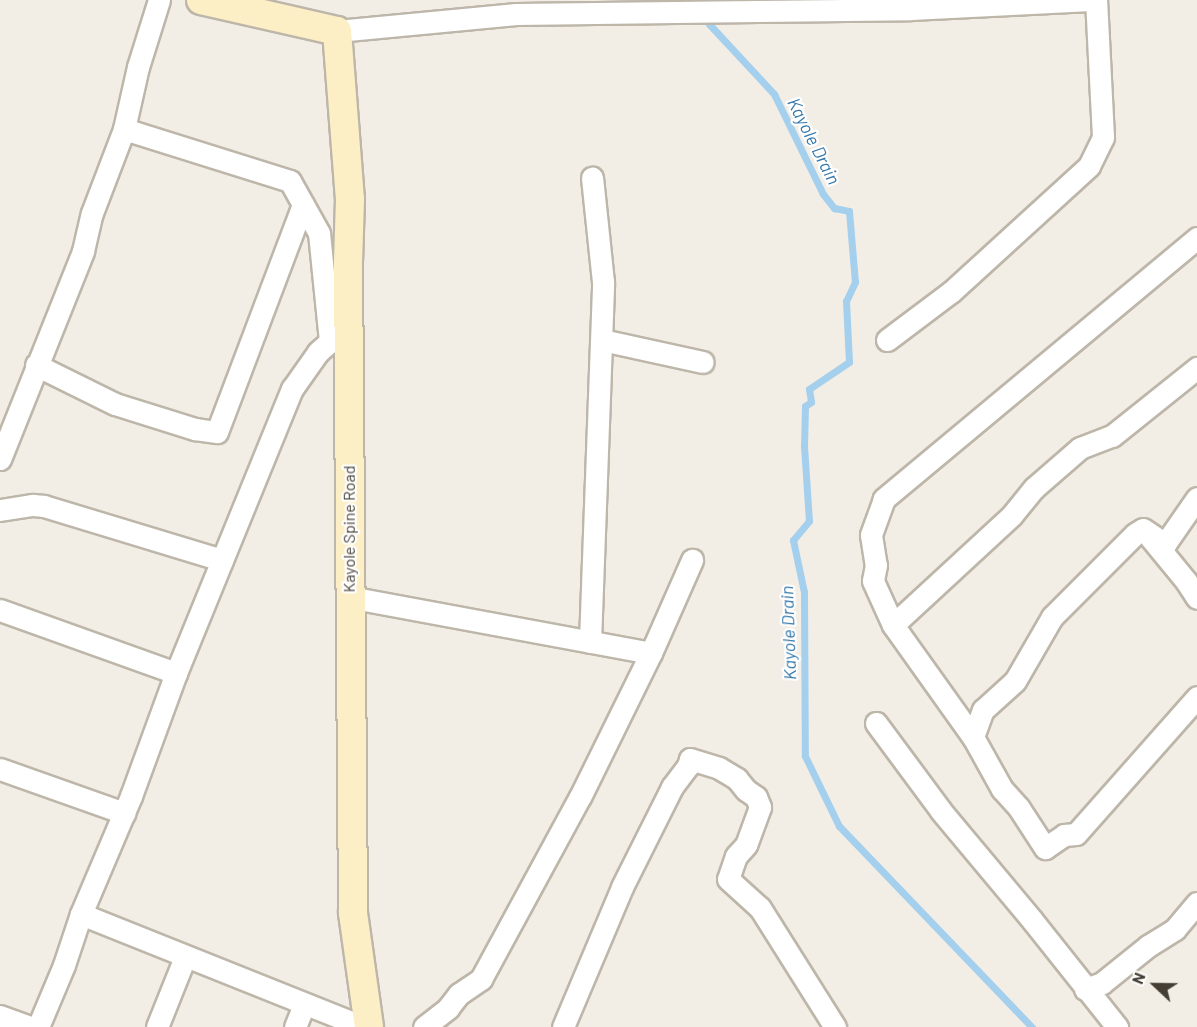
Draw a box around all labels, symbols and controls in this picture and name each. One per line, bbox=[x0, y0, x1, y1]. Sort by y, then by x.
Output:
water label: Kayole Drain bbox=[783, 94, 845, 188]
street label: Kayole Spine Road bbox=[339, 466, 359, 592]
water label: Kayole Drain bbox=[776, 585, 800, 681]
north arrow bbox=[1125, 955, 1185, 1015]
text: N bbox=[1127, 970, 1149, 987]

